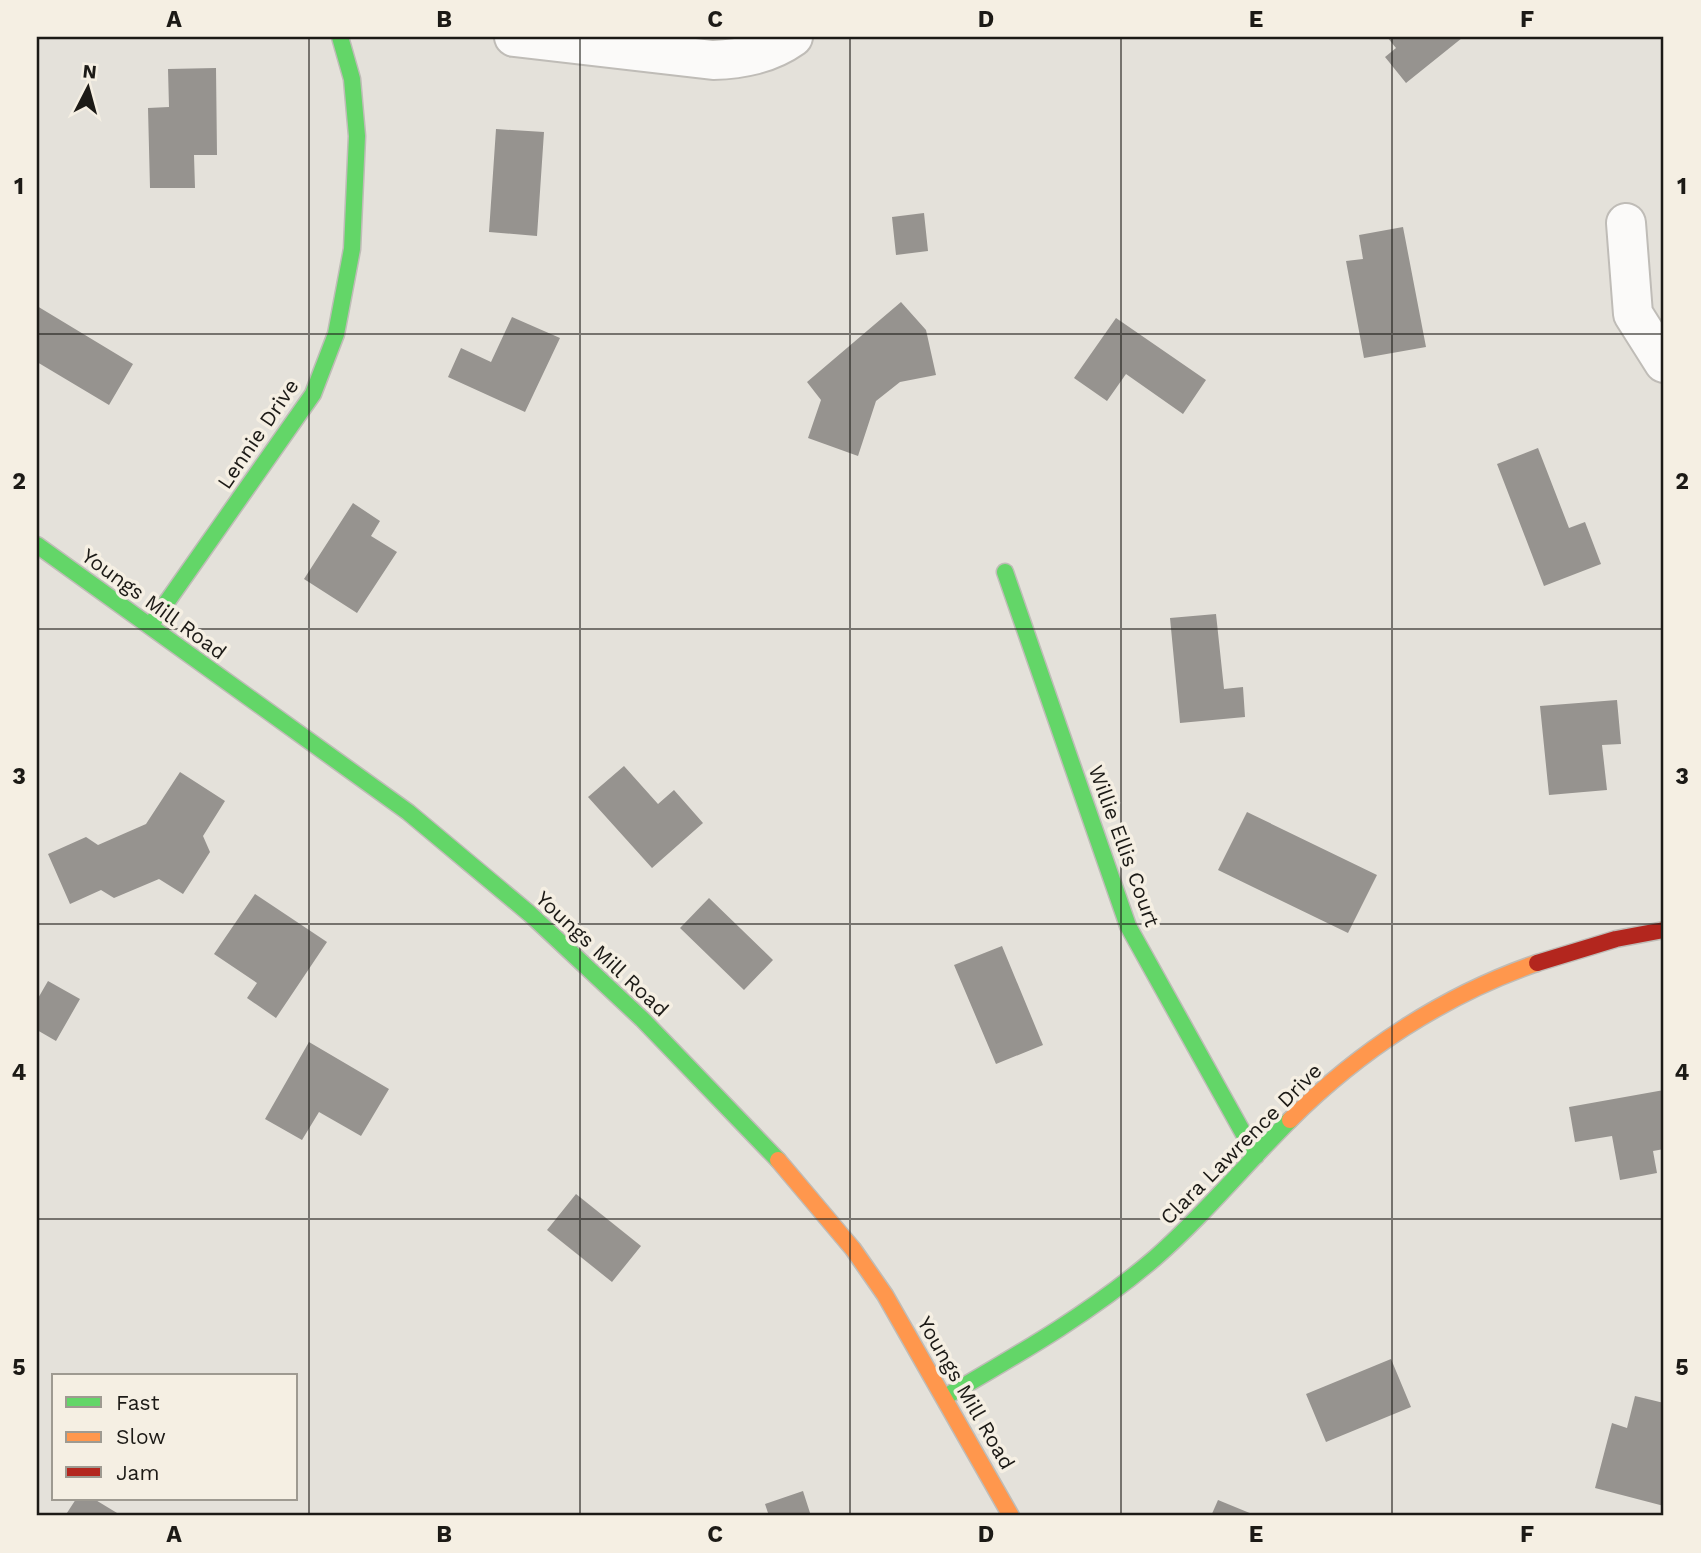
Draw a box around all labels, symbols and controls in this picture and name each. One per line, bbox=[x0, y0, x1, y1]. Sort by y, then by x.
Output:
text: A bbox=[166, 6, 182, 33]
text: B bbox=[436, 6, 452, 33]
text: C bbox=[707, 6, 723, 33]
text: D bbox=[978, 6, 994, 33]
text: E bbox=[1249, 6, 1263, 33]
text: F bbox=[1520, 6, 1534, 33]
north arrow bbox=[52, 52, 122, 122]
text: N bbox=[82, 59, 98, 84]
text: 1 bbox=[14, 173, 24, 200]
text: 1 bbox=[1677, 173, 1687, 200]
street label: Lennie Drive bbox=[212, 374, 304, 494]
text: 2 bbox=[12, 468, 26, 495]
text: 2 bbox=[1675, 468, 1689, 495]
street label: Youngs Mill Road bbox=[77, 543, 231, 664]
street label: Willie Ellis Court bbox=[1084, 762, 1165, 930]
text: 3 bbox=[12, 763, 26, 790]
text: 3 bbox=[1675, 763, 1689, 790]
street label: Youngs Mill Road bbox=[531, 886, 674, 1022]
street label: Clara Lawrence Drive bbox=[1155, 1058, 1327, 1230]
text: 4 bbox=[12, 1059, 27, 1086]
text: 4 bbox=[1675, 1059, 1690, 1086]
street label: Youngs Mill Road bbox=[912, 1312, 1020, 1474]
text: 5 bbox=[12, 1354, 26, 1381]
text: 5 bbox=[1675, 1354, 1689, 1381]
legend bbox=[52, 1374, 298, 1500]
text: Fast bbox=[116, 1390, 160, 1415]
text: Slow bbox=[116, 1424, 166, 1449]
text: Jam bbox=[116, 1460, 159, 1485]
text: A bbox=[166, 1521, 182, 1548]
text: B bbox=[436, 1521, 452, 1548]
text: C bbox=[707, 1521, 723, 1548]
text: D bbox=[978, 1521, 994, 1548]
text: E bbox=[1249, 1521, 1263, 1548]
text: F bbox=[1520, 1521, 1534, 1548]

